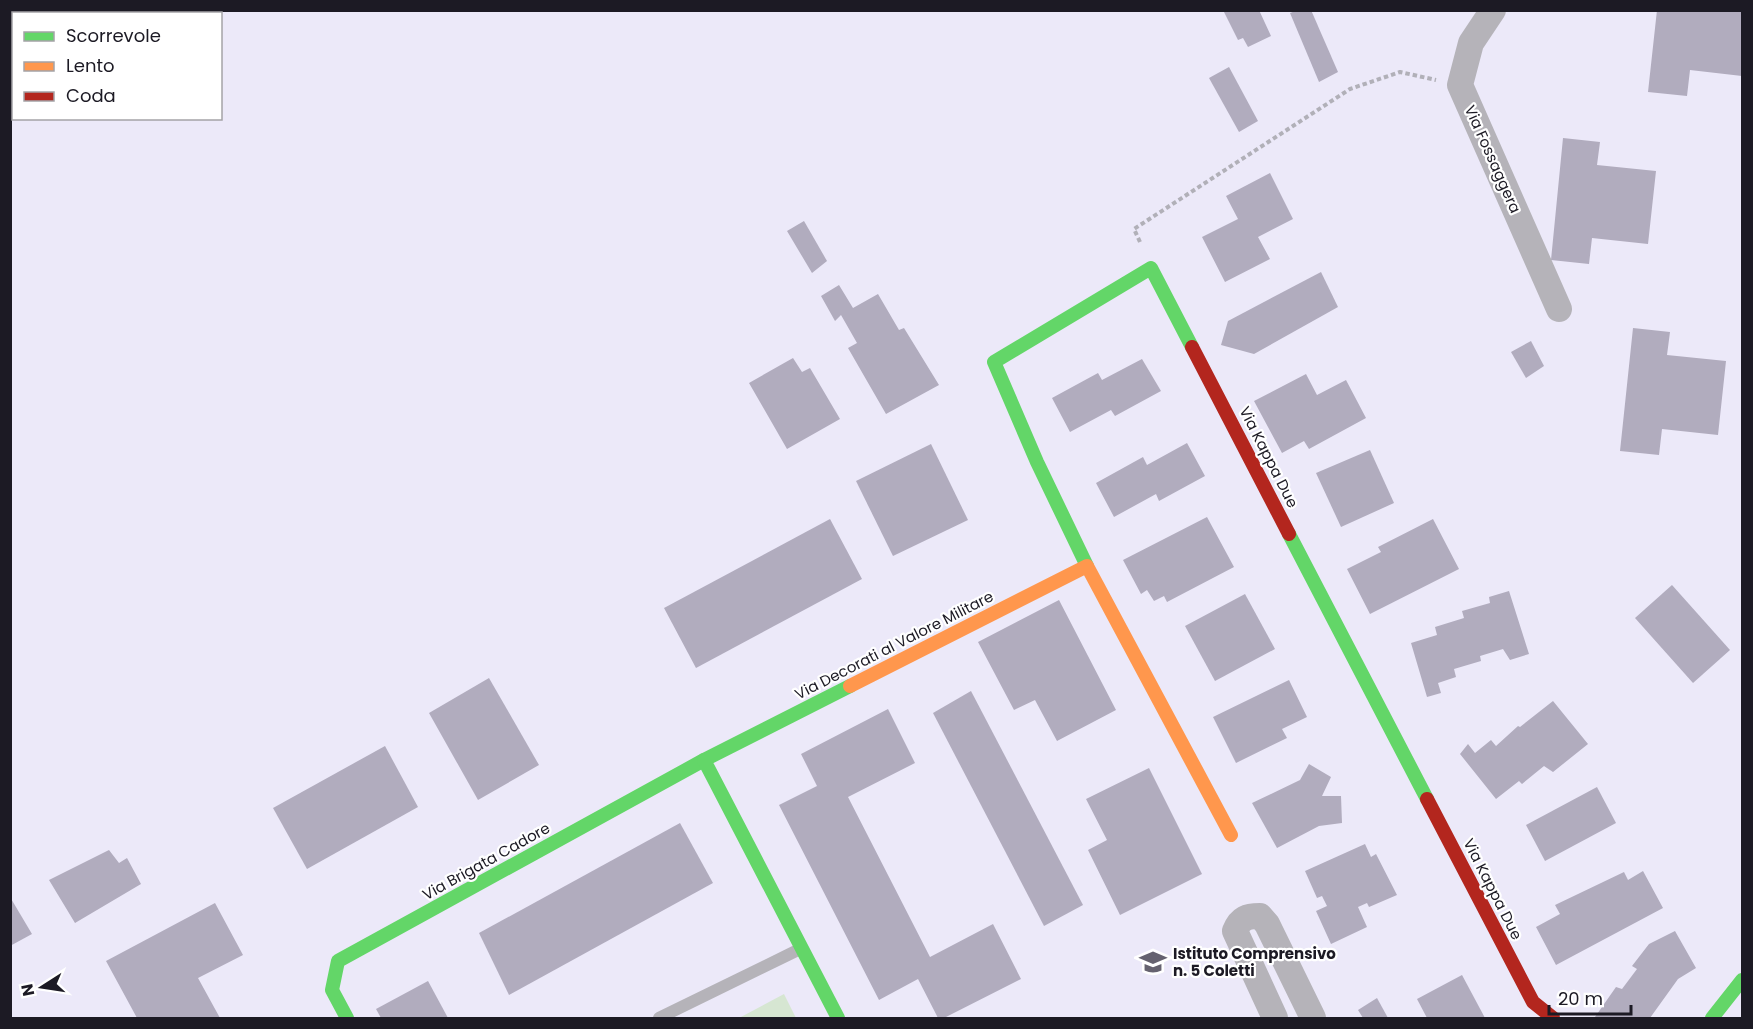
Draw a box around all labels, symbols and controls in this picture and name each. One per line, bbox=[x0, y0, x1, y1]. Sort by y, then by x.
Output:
legend bbox=[12, 12, 222, 120]
text: Scorrevole bbox=[66, 23, 161, 48]
text: Lento bbox=[66, 53, 115, 78]
text: Coda bbox=[66, 83, 116, 108]
street label: Via Fossaggera bbox=[1460, 102, 1526, 216]
street label: Via Kappa Due bbox=[1234, 403, 1304, 511]
street label: Via Decorati al Valore Militare bbox=[791, 586, 997, 704]
street label: Via Brigata Cadore bbox=[419, 817, 553, 905]
street label: Via Kappa Due bbox=[1458, 835, 1528, 943]
place label: Istituto Comprensivo n. 5 Coletti bbox=[1173, 943, 1336, 981]
school or university icon: Istituto Comprensivo n. 5 Coletti bbox=[1138, 947, 1168, 977]
north arrow bbox=[12, 957, 72, 1017]
scale bar bbox=[1549, 978, 1632, 1016]
text: N bbox=[15, 982, 40, 998]
text: 20 m bbox=[1558, 986, 1603, 1011]

